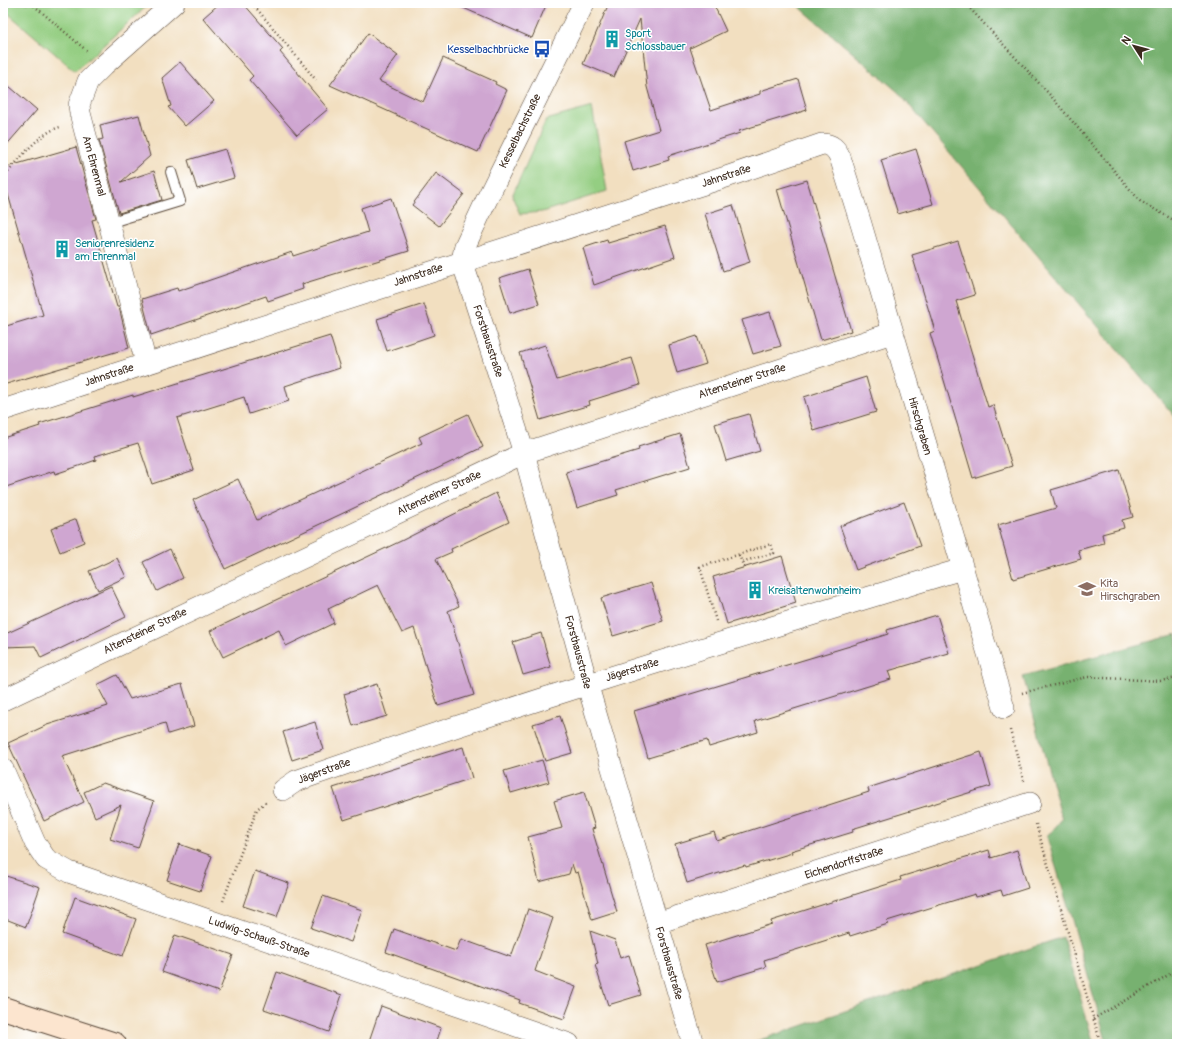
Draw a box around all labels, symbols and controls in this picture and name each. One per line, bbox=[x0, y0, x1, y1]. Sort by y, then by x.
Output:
north arrow bbox=[1114, 26, 1154, 66]
place label: Sport Schlossbauer bbox=[625, 27, 686, 53]
building icon: Sport Schlossbauer bbox=[602, 29, 622, 49]
text: N bbox=[1119, 33, 1134, 47]
bus stop icon: Kesselbachbrücke bbox=[532, 39, 552, 59]
place label: Kesselbachbrücke bbox=[447, 43, 530, 56]
street label: Kesselbachstraße bbox=[496, 91, 544, 170]
street label: Am Ehrenmal bbox=[80, 134, 108, 198]
street label: Jahnstraße bbox=[700, 162, 753, 190]
place label: Seniorenresidenz am Ehrenmal bbox=[75, 237, 155, 263]
building icon: Seniorenresidenz am Ehrenmal bbox=[52, 239, 72, 259]
street label: Jahnstraße bbox=[392, 261, 445, 289]
street label: Forsthausstraße bbox=[470, 303, 506, 379]
street label: Jahnstraße bbox=[83, 361, 136, 389]
street label: Altensteiner Straße bbox=[697, 361, 788, 401]
street label: Hirschgraben bbox=[905, 395, 935, 457]
street label: Altensteiner Straße bbox=[395, 468, 484, 518]
place label: Kita Hirschgraben bbox=[1100, 577, 1160, 603]
school or university icon: Kita Hirschgraben bbox=[1077, 579, 1097, 599]
building icon: Kreisaltenwohnheim bbox=[745, 580, 765, 600]
place label: Kreisaltenwohnheim bbox=[768, 584, 861, 597]
street label: Altensteiner Straße bbox=[101, 605, 189, 657]
street label: Forsthausstraße bbox=[562, 614, 594, 691]
street label: Jägerstraße bbox=[604, 656, 661, 684]
street label: Jägerstraße bbox=[296, 755, 353, 787]
street label: Eichendorffstraße bbox=[803, 844, 885, 882]
street label: Ludwig-Schauß-Straße bbox=[207, 914, 312, 961]
street label: Forsthausstraße bbox=[652, 925, 686, 1002]

